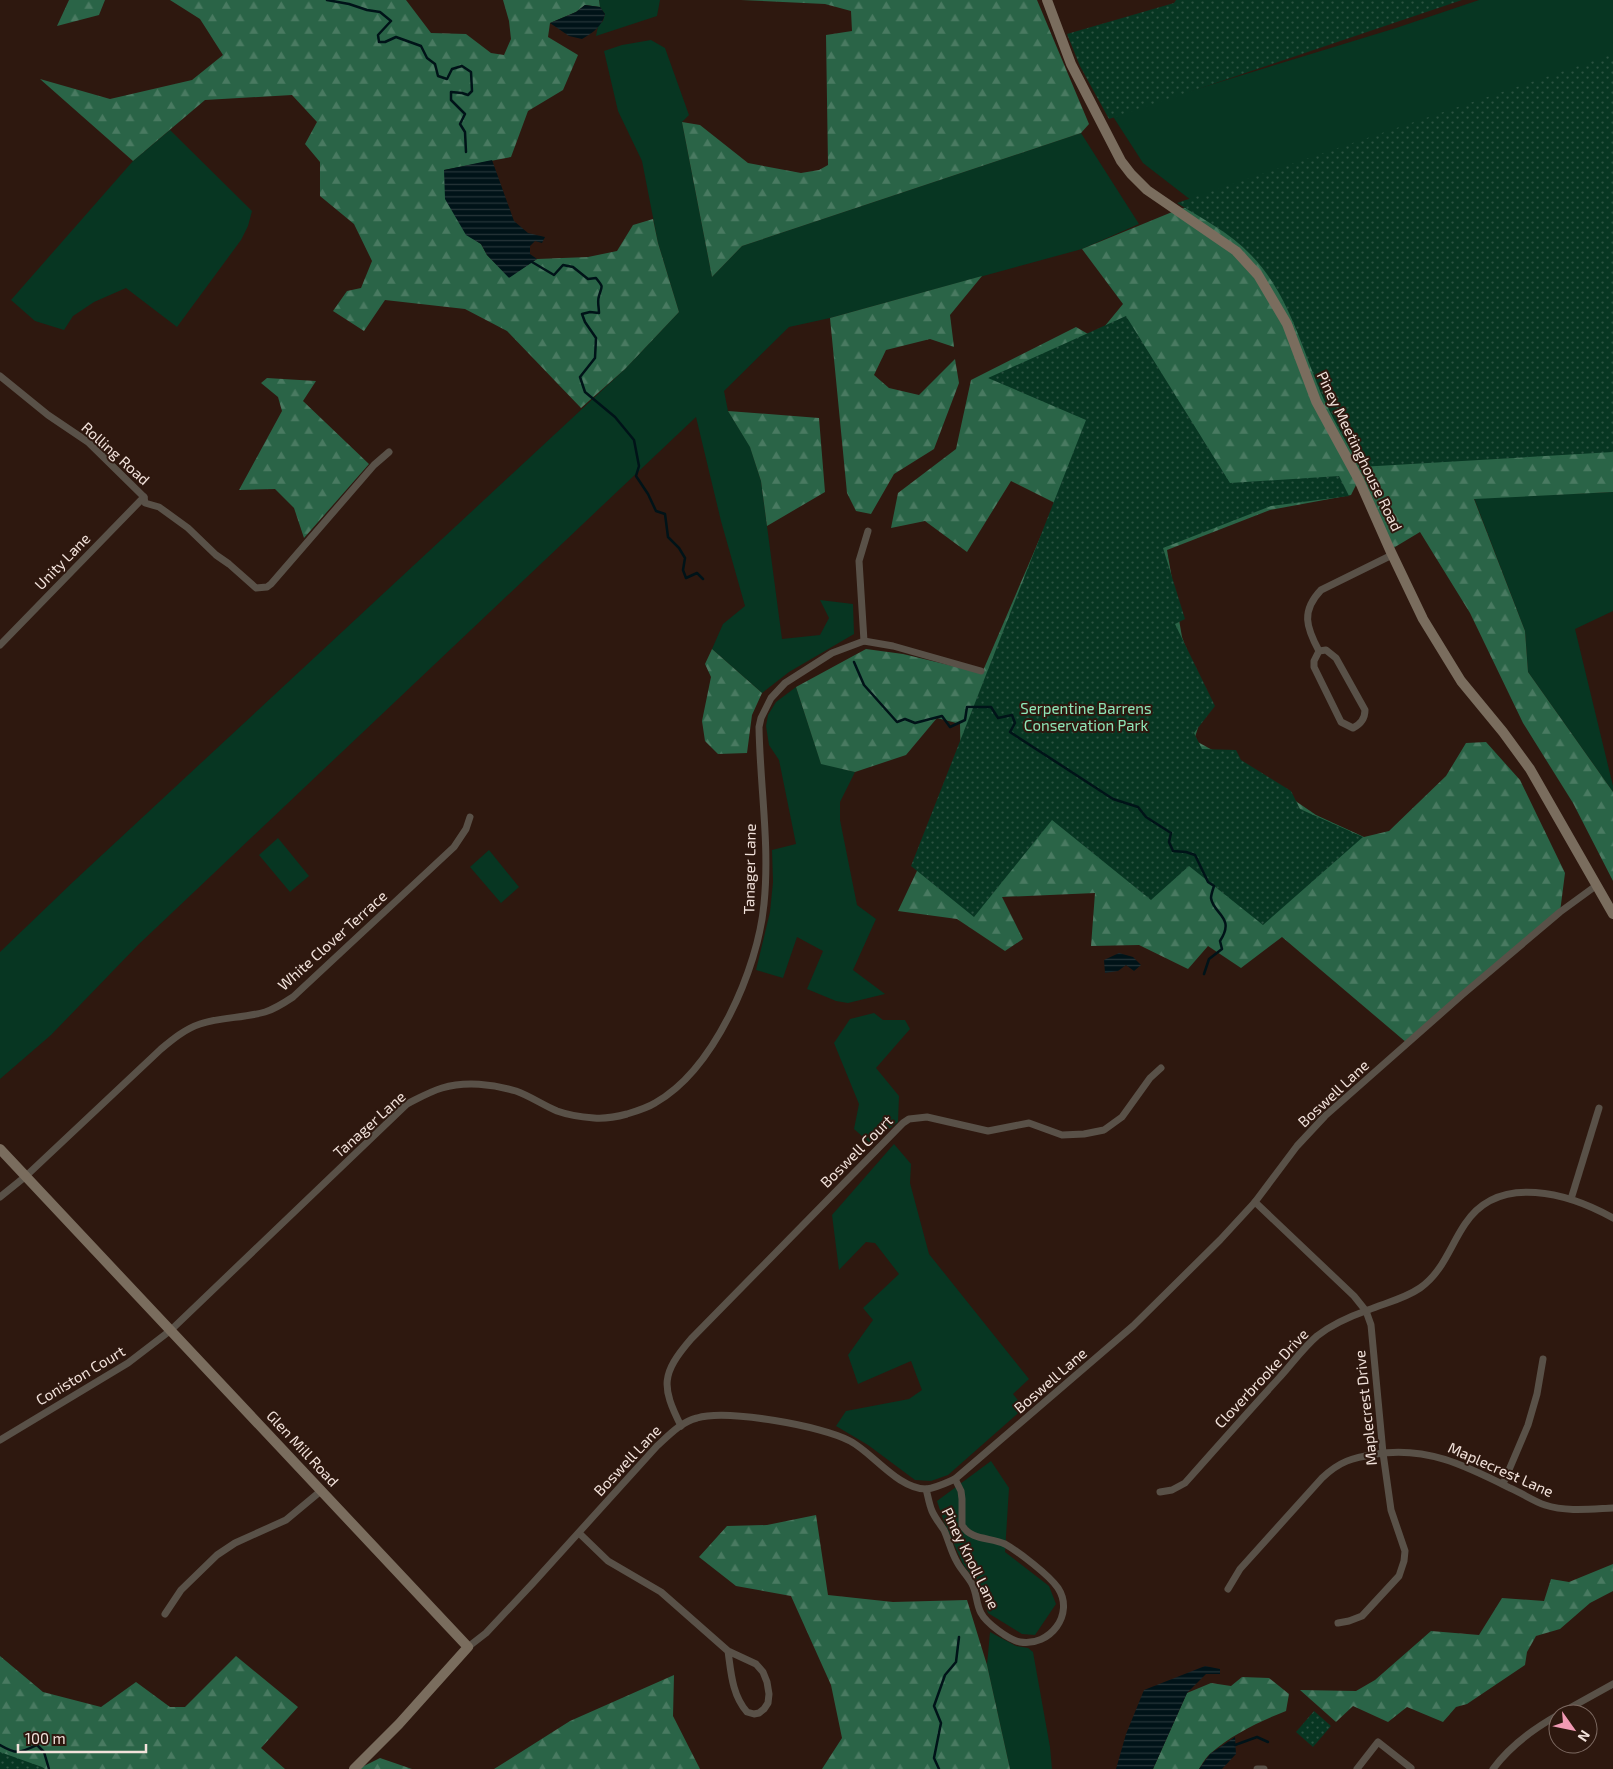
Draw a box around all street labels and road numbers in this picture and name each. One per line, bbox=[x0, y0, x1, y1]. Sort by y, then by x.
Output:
street label: Piney Meetinghouse Road bbox=[1313, 368, 1407, 534]
street label: Rolling Road bbox=[78, 418, 154, 488]
street label: Unity Lane bbox=[31, 529, 93, 593]
street label: Tanager Lane bbox=[739, 824, 759, 914]
street label: White Clover Terrace bbox=[274, 886, 390, 994]
street label: Boswell Lane bbox=[1294, 1056, 1372, 1130]
street label: Tanager Lane bbox=[329, 1087, 409, 1161]
street label: Boswell Court bbox=[816, 1111, 896, 1191]
street label: Cloverbrooke Drive bbox=[1210, 1325, 1312, 1431]
street label: Coniston Court bbox=[32, 1341, 128, 1409]
street label: Boswell Lane bbox=[1010, 1344, 1090, 1416]
street label: Maplecrest Drive bbox=[1350, 1349, 1380, 1467]
street label: Glen Mill Road bbox=[263, 1406, 343, 1490]
street label: Boswell Lane bbox=[590, 1421, 664, 1499]
street label: Maplecrest Lane bbox=[1446, 1438, 1556, 1500]
street label: Piney Knoll Lane bbox=[939, 1504, 1003, 1612]

